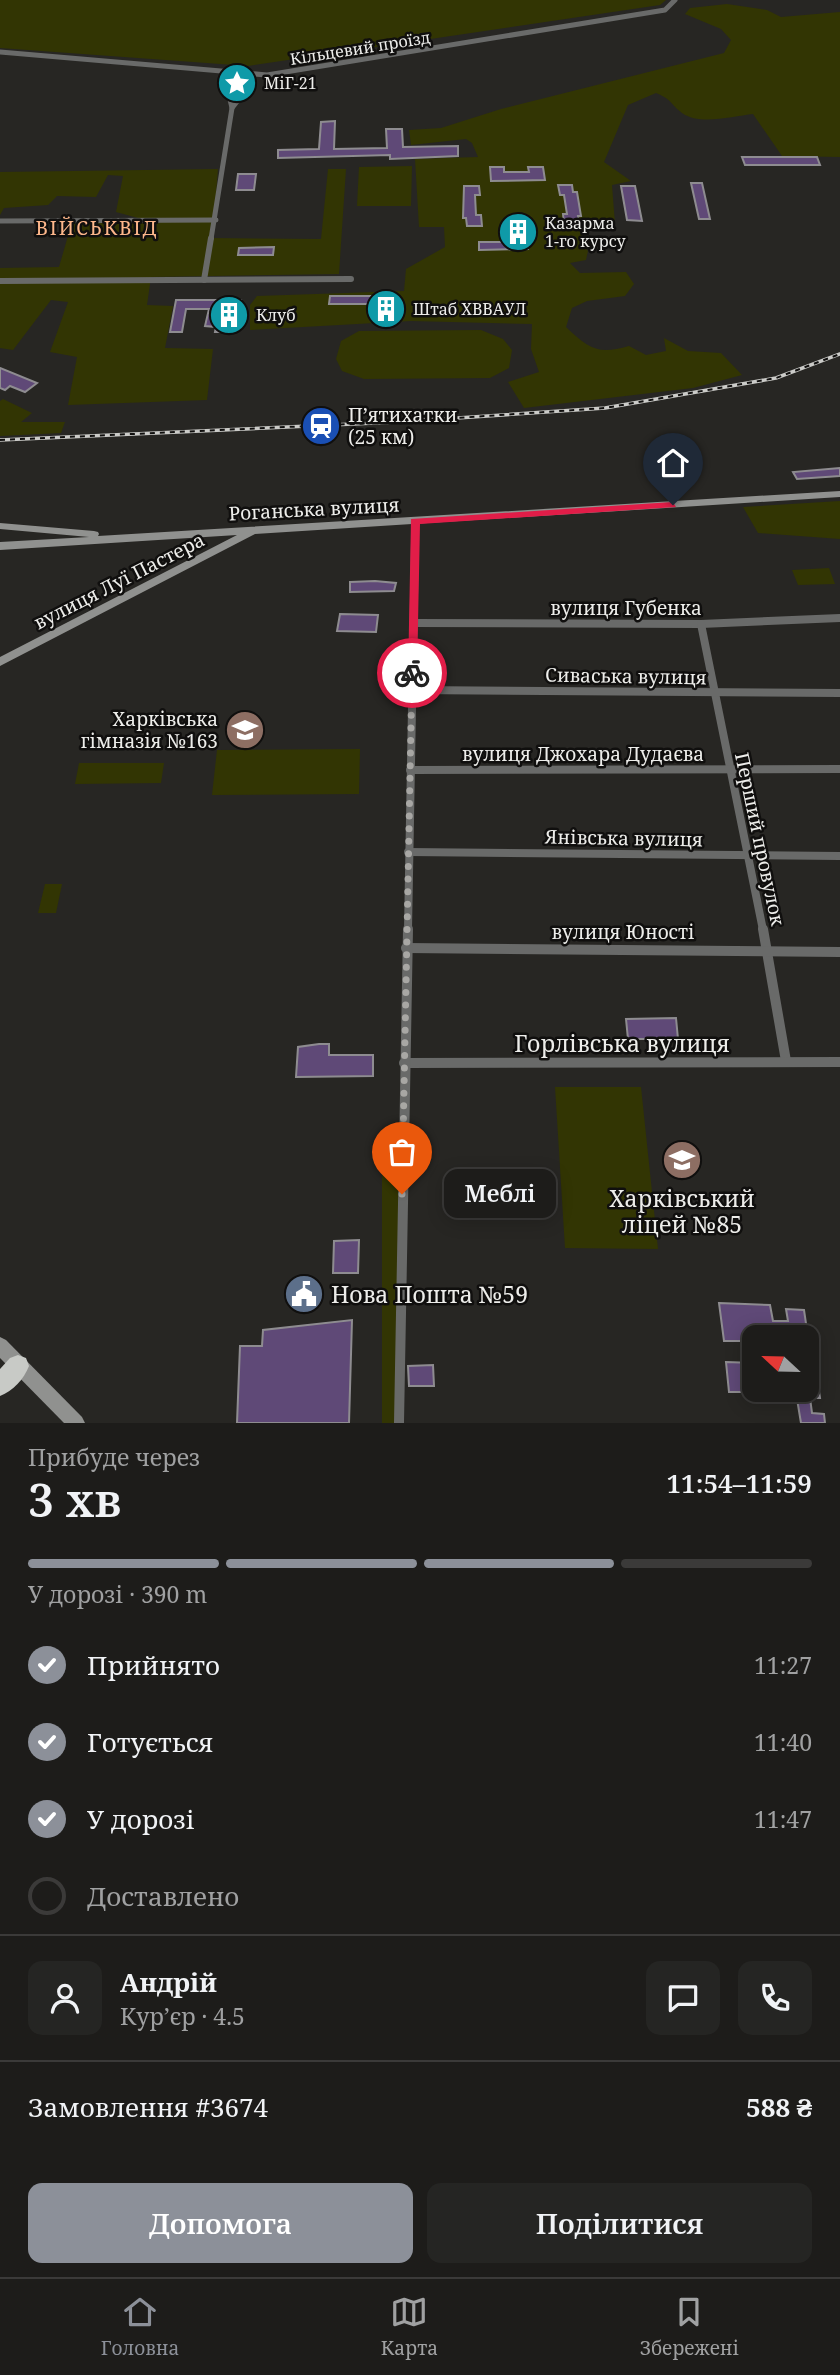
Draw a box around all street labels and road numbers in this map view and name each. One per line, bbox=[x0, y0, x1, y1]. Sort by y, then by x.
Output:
street label: Кільцевий проїзд bbox=[288, 26, 432, 70]
street label: Роганська вулиця bbox=[228, 492, 400, 526]
street label: вулиця Луї Пастера bbox=[29, 527, 209, 635]
street label: вулиця Губенка bbox=[550, 595, 702, 621]
street label: Сиваська вулиця bbox=[545, 662, 707, 690]
street label: вулиця Джохара Дудаєва bbox=[462, 741, 704, 767]
street label: Перший провулок bbox=[729, 750, 791, 929]
street label: Янівська вулиця bbox=[544, 824, 703, 852]
street label: вулиця Юності bbox=[551, 919, 695, 945]
street label: Горлівська вулиця bbox=[514, 1027, 730, 1059]

